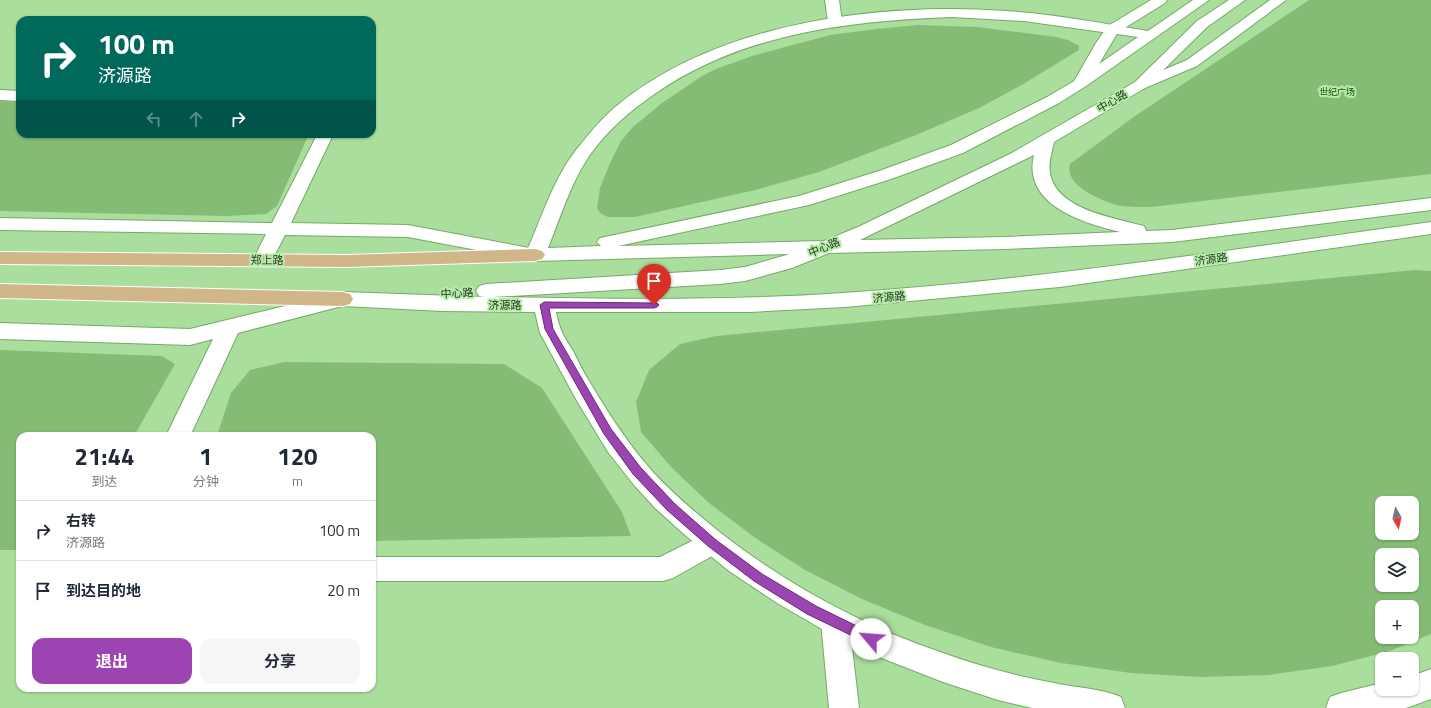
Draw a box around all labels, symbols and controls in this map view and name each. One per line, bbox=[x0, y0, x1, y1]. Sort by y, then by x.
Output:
text: 100 m bbox=[98, 22, 175, 65]
icon: right bbox=[32, 32, 84, 84]
text: 济源路 bbox=[98, 62, 152, 89]
park label: 世纪广场 bbox=[1319, 85, 1355, 98]
street label: 中心路 bbox=[1094, 86, 1130, 116]
icon: left bbox=[143, 108, 165, 130]
icon: ahead bbox=[185, 108, 207, 130]
icon: right bbox=[227, 108, 249, 130]
street label: 中心路 bbox=[806, 233, 842, 261]
street label: 济源路 bbox=[1194, 249, 1228, 269]
street label: 郑上路 bbox=[251, 252, 284, 268]
pin bbox=[637, 264, 671, 305]
icon: arrive bbox=[643, 270, 665, 292]
street label: 中心路 bbox=[440, 284, 474, 302]
street label: 济源路 bbox=[872, 288, 906, 306]
street label: 济源路 bbox=[489, 297, 522, 313]
text: 21:44 bbox=[74, 438, 134, 474]
text: 1 bbox=[199, 438, 213, 474]
text: 120 bbox=[277, 438, 318, 474]
text: 到达 bbox=[91, 471, 117, 491]
text: 分钟 bbox=[193, 471, 219, 491]
text: m bbox=[292, 471, 303, 491]
north arrow bbox=[1375, 496, 1419, 540]
map controls bbox=[1375, 496, 1419, 696]
text: 右转 bbox=[66, 509, 96, 532]
text: 100 m bbox=[319, 519, 360, 542]
icon: right bbox=[32, 520, 54, 542]
text: 济源路 bbox=[66, 532, 105, 552]
button: layers bbox=[1375, 548, 1419, 592]
text: 到达目的地 bbox=[66, 579, 141, 602]
text: 20 m bbox=[327, 579, 360, 602]
icon: arrive bbox=[32, 580, 54, 602]
button: + bbox=[1375, 600, 1419, 644]
position arrow bbox=[850, 618, 892, 660]
button: 退出 bbox=[32, 638, 192, 684]
button: 分享 bbox=[200, 638, 360, 684]
button: − bbox=[1375, 652, 1419, 696]

